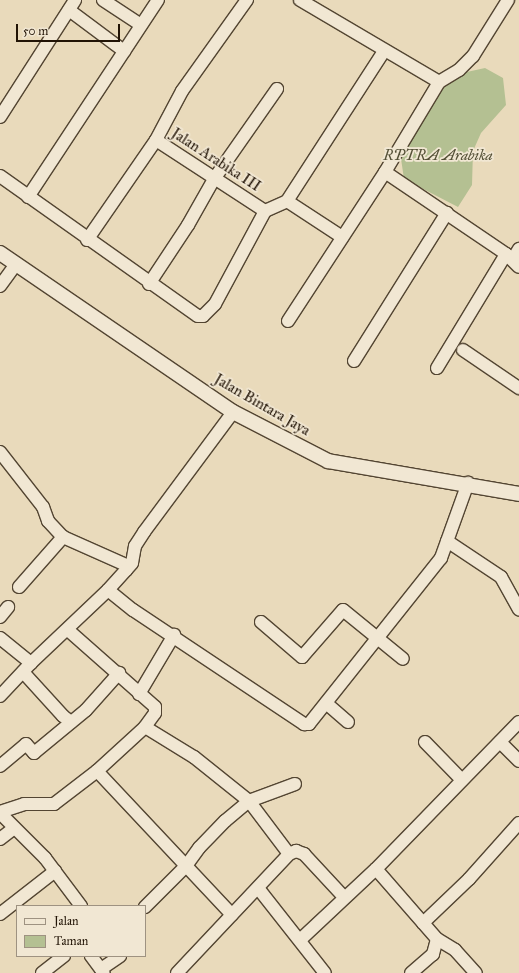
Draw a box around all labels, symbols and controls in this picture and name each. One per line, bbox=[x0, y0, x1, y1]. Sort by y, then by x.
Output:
scale bar bbox=[18, 16, 122, 42]
text: 50 m bbox=[23, 24, 48, 38]
street label: Jalan Arabika III bbox=[168, 124, 264, 196]
park label: RPTRA Arabika bbox=[383, 147, 493, 165]
street label: Jalan Bintara Jaya bbox=[211, 370, 313, 440]
legend bbox=[16, 905, 146, 957]
text: Jalan bbox=[54, 914, 78, 928]
text: Taman bbox=[54, 934, 88, 948]

